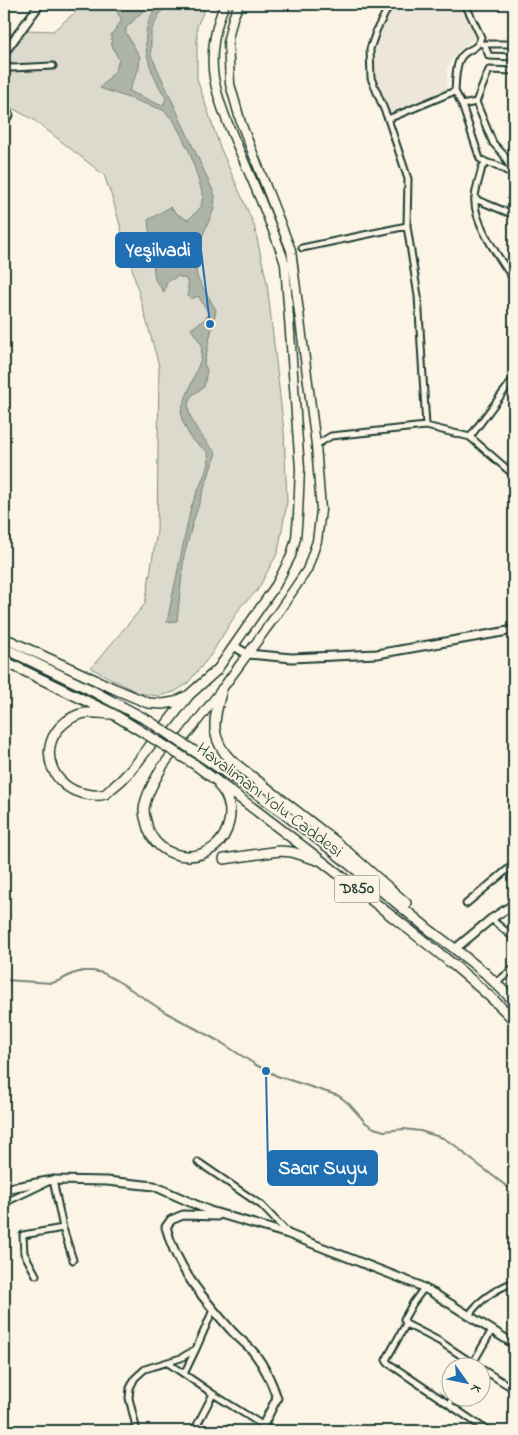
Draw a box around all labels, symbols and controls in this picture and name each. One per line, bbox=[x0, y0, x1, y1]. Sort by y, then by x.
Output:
callout: Yeşilvadi bbox=[116, 233, 201, 267]
text: Yeşilvadi bbox=[124, 238, 191, 265]
street label: Havalimanı Yolu Caddesi bbox=[190, 737, 348, 865]
road number: D850 bbox=[334, 876, 380, 902]
callout: Sacır Suyu bbox=[268, 1151, 377, 1185]
text: Sacır Suyu bbox=[278, 1156, 368, 1185]
north arrow bbox=[440, 1358, 490, 1408]
text: K bbox=[464, 1380, 486, 1398]

